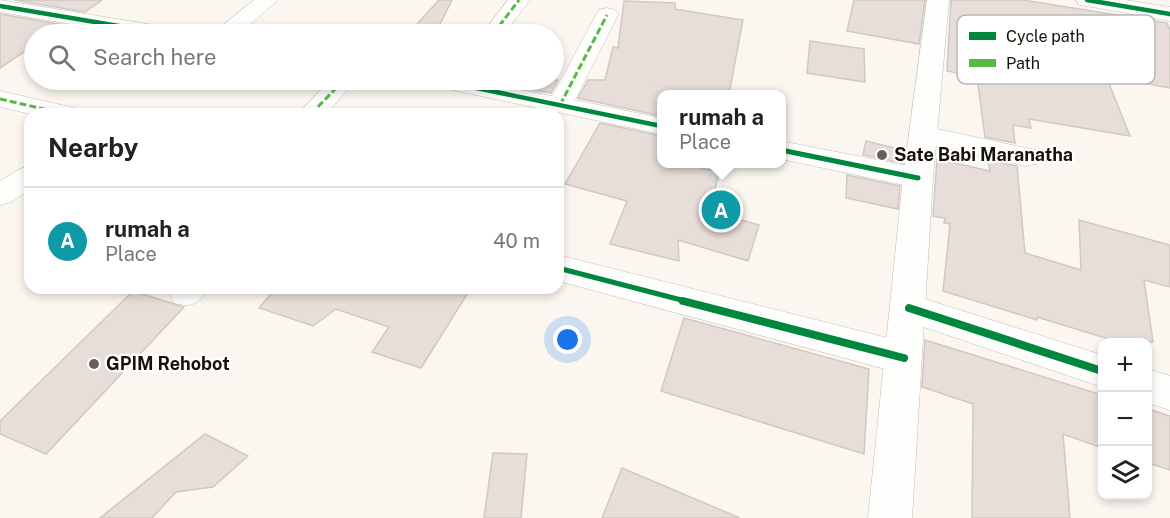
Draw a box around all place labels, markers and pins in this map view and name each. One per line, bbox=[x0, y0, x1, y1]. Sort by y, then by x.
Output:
place label: Sate Babi Maranatha bbox=[894, 144, 1073, 165]
marker: Sate Babi Maranatha bbox=[875, 148, 889, 162]
pin: A bbox=[702, 188, 740, 232]
place label: GPIM Rehobot bbox=[106, 353, 230, 374]
marker: GPIM Rehobot bbox=[87, 357, 101, 371]

